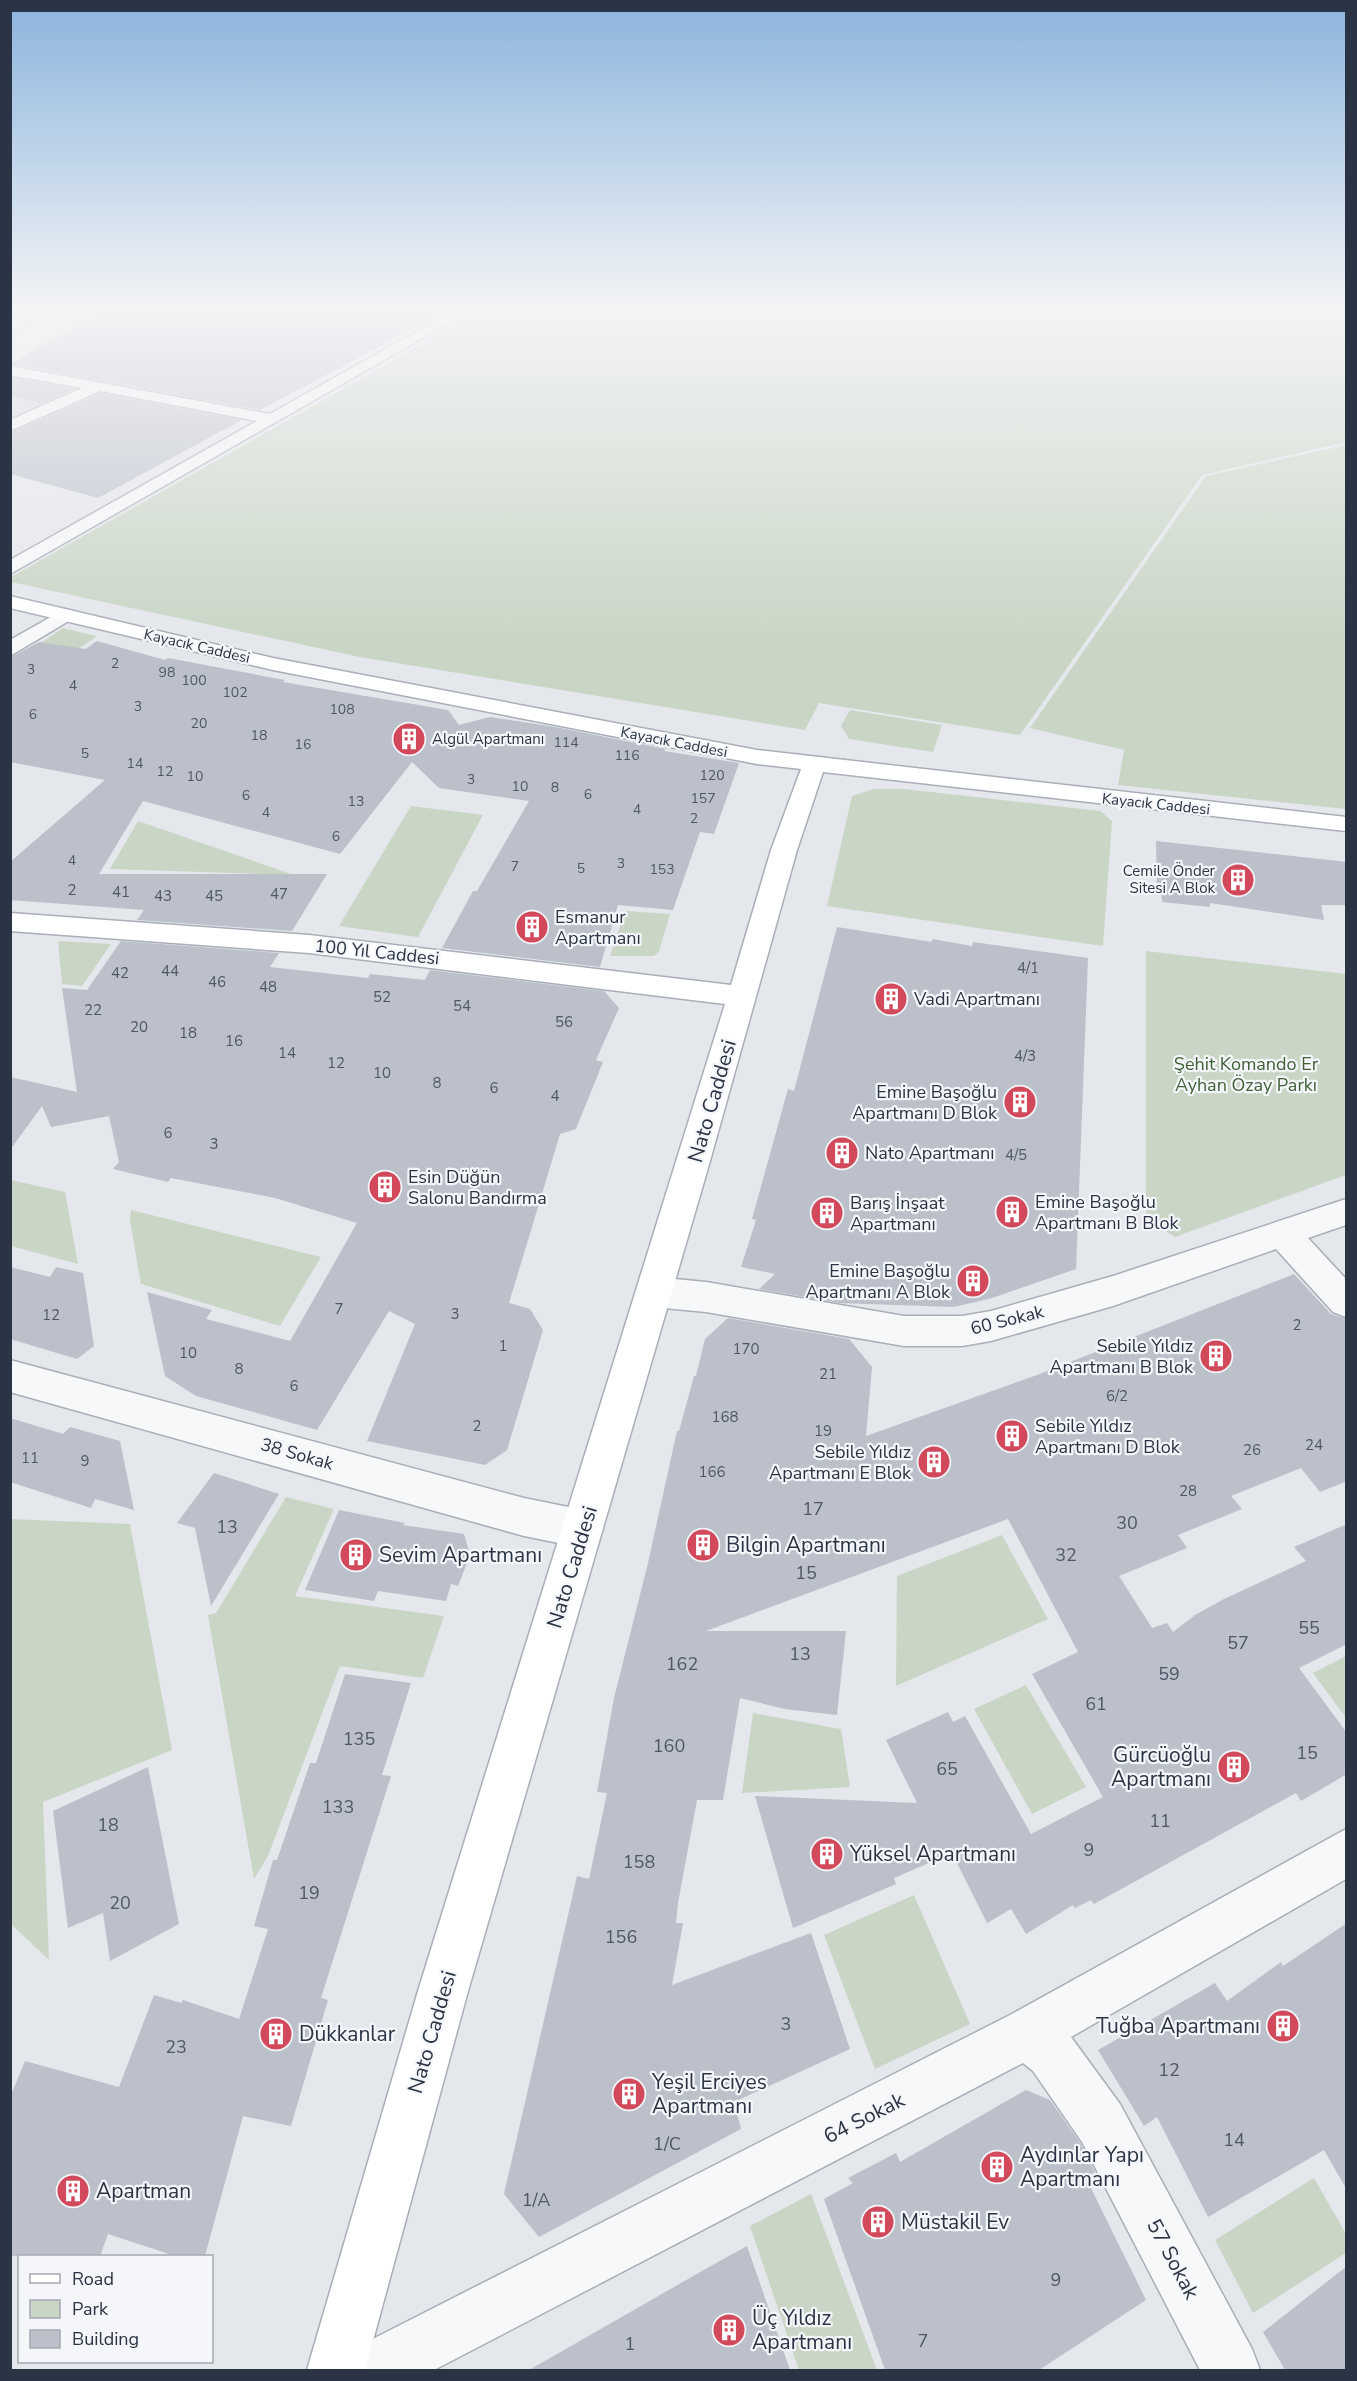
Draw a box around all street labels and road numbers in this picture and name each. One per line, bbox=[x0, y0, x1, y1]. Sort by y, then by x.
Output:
street label: Kayacık Caddesi bbox=[142, 624, 252, 668]
street label: Kayacık Caddesi bbox=[619, 722, 729, 762]
street label: Kayacık Caddesi bbox=[1101, 788, 1211, 820]
street label: 100 Yıl Caddesi bbox=[313, 934, 441, 970]
street label: Nato Caddesi bbox=[681, 1036, 743, 1166]
street label: 60 Sokak bbox=[968, 1299, 1047, 1341]
street label: 38 Sokak bbox=[258, 1432, 337, 1476]
street label: Nato Caddesi bbox=[540, 1502, 604, 1632]
street label: Nato Caddesi bbox=[401, 1967, 463, 2097]
street label: 64 Sokak bbox=[819, 2086, 910, 2150]
street label: 57 Sokak bbox=[1140, 2214, 1206, 2305]

